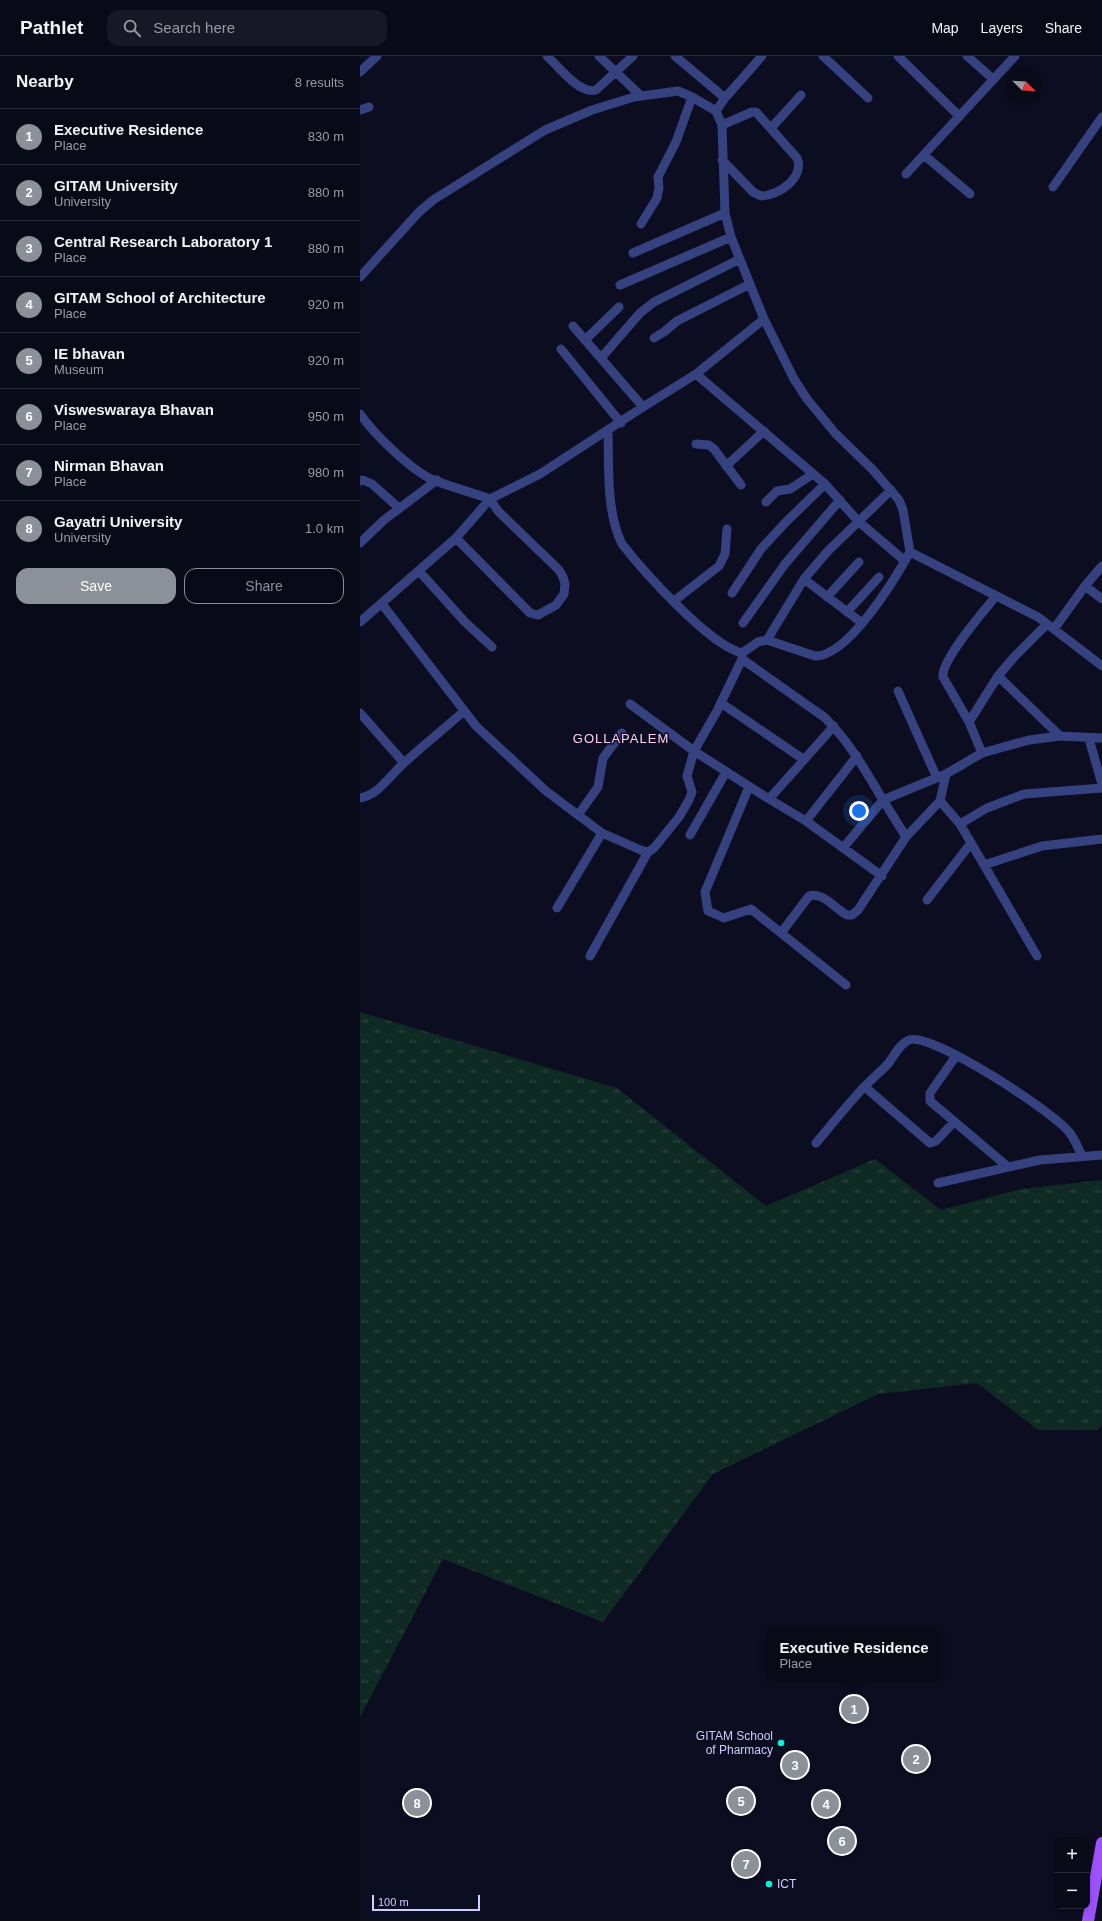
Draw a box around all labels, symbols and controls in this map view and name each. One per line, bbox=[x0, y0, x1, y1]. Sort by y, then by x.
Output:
search box bbox=[107, 10, 387, 46]
text: Pathlet bbox=[20, 17, 83, 38]
icon: search bbox=[121, 17, 143, 39]
text: Search here bbox=[153, 19, 235, 36]
text: Map bbox=[931, 20, 959, 36]
text: Layers bbox=[981, 20, 1023, 36]
text: Share bbox=[1045, 20, 1082, 36]
north arrow bbox=[1006, 68, 1042, 104]
text: Nearby bbox=[16, 72, 74, 91]
text: 8 results bbox=[295, 75, 344, 90]
text: Executive Residence bbox=[54, 121, 203, 138]
text: 1 bbox=[25, 129, 33, 144]
text: 830 m bbox=[308, 129, 344, 144]
text: Place bbox=[54, 138, 87, 153]
text: GITAM University bbox=[54, 177, 178, 194]
text: 2 bbox=[25, 185, 33, 200]
text: 880 m bbox=[308, 185, 344, 200]
text: University bbox=[54, 194, 111, 209]
text: Central Research Laboratory 1 bbox=[54, 233, 272, 250]
text: 3 bbox=[25, 241, 33, 256]
text: 880 m bbox=[308, 241, 344, 256]
text: Place bbox=[54, 250, 87, 265]
text: GITAM School of Architecture bbox=[54, 289, 266, 306]
text: 4 bbox=[25, 297, 33, 312]
text: 920 m bbox=[308, 297, 344, 312]
text: Place bbox=[54, 306, 87, 321]
text: IE bhavan bbox=[54, 345, 125, 362]
text: 5 bbox=[25, 353, 33, 368]
text: 920 m bbox=[308, 353, 344, 368]
text: Museum bbox=[54, 362, 104, 377]
text: Visweswaraya Bhavan bbox=[54, 401, 214, 418]
text: 6 bbox=[25, 409, 33, 424]
text: 950 m bbox=[308, 409, 344, 424]
text: Place bbox=[54, 418, 87, 433]
text: Nirman Bhavan bbox=[54, 457, 164, 474]
text: 7 bbox=[25, 465, 33, 480]
text: 980 m bbox=[308, 465, 344, 480]
text: Place bbox=[54, 474, 87, 489]
text: Gayatri University bbox=[54, 513, 182, 530]
text: 8 bbox=[25, 521, 33, 536]
text: 1.0 km bbox=[305, 521, 344, 536]
text: University bbox=[54, 530, 111, 545]
button: Save bbox=[16, 568, 176, 604]
button: Share bbox=[184, 568, 344, 604]
district label: GOLLAPALEM bbox=[573, 731, 669, 746]
your location bbox=[849, 801, 869, 821]
popup bbox=[765, 1629, 943, 1681]
text: Executive Residence bbox=[779, 1639, 929, 1656]
text: Place bbox=[779, 1656, 812, 1671]
pin: 1 bbox=[841, 1694, 867, 1724]
place label: GITAM School of Pharmacy bbox=[696, 1729, 773, 1757]
marker: GITAM School of Pharmacy bbox=[776, 1738, 786, 1748]
pin: 2 bbox=[903, 1744, 929, 1774]
pin: 3 bbox=[782, 1750, 808, 1780]
pin: 5 bbox=[728, 1786, 754, 1816]
pin: 8 bbox=[404, 1788, 430, 1818]
pin: 4 bbox=[813, 1789, 839, 1819]
pin: 6 bbox=[829, 1826, 855, 1856]
map controls bbox=[1054, 1837, 1090, 1909]
button: + bbox=[1054, 1837, 1090, 1873]
pin: 7 bbox=[733, 1849, 759, 1879]
button: − bbox=[1054, 1873, 1090, 1909]
place label: ICT bbox=[777, 1877, 797, 1891]
marker: ICT bbox=[764, 1879, 774, 1889]
scale bar bbox=[372, 1893, 480, 1912]
text: 100 m bbox=[378, 1896, 409, 1908]

